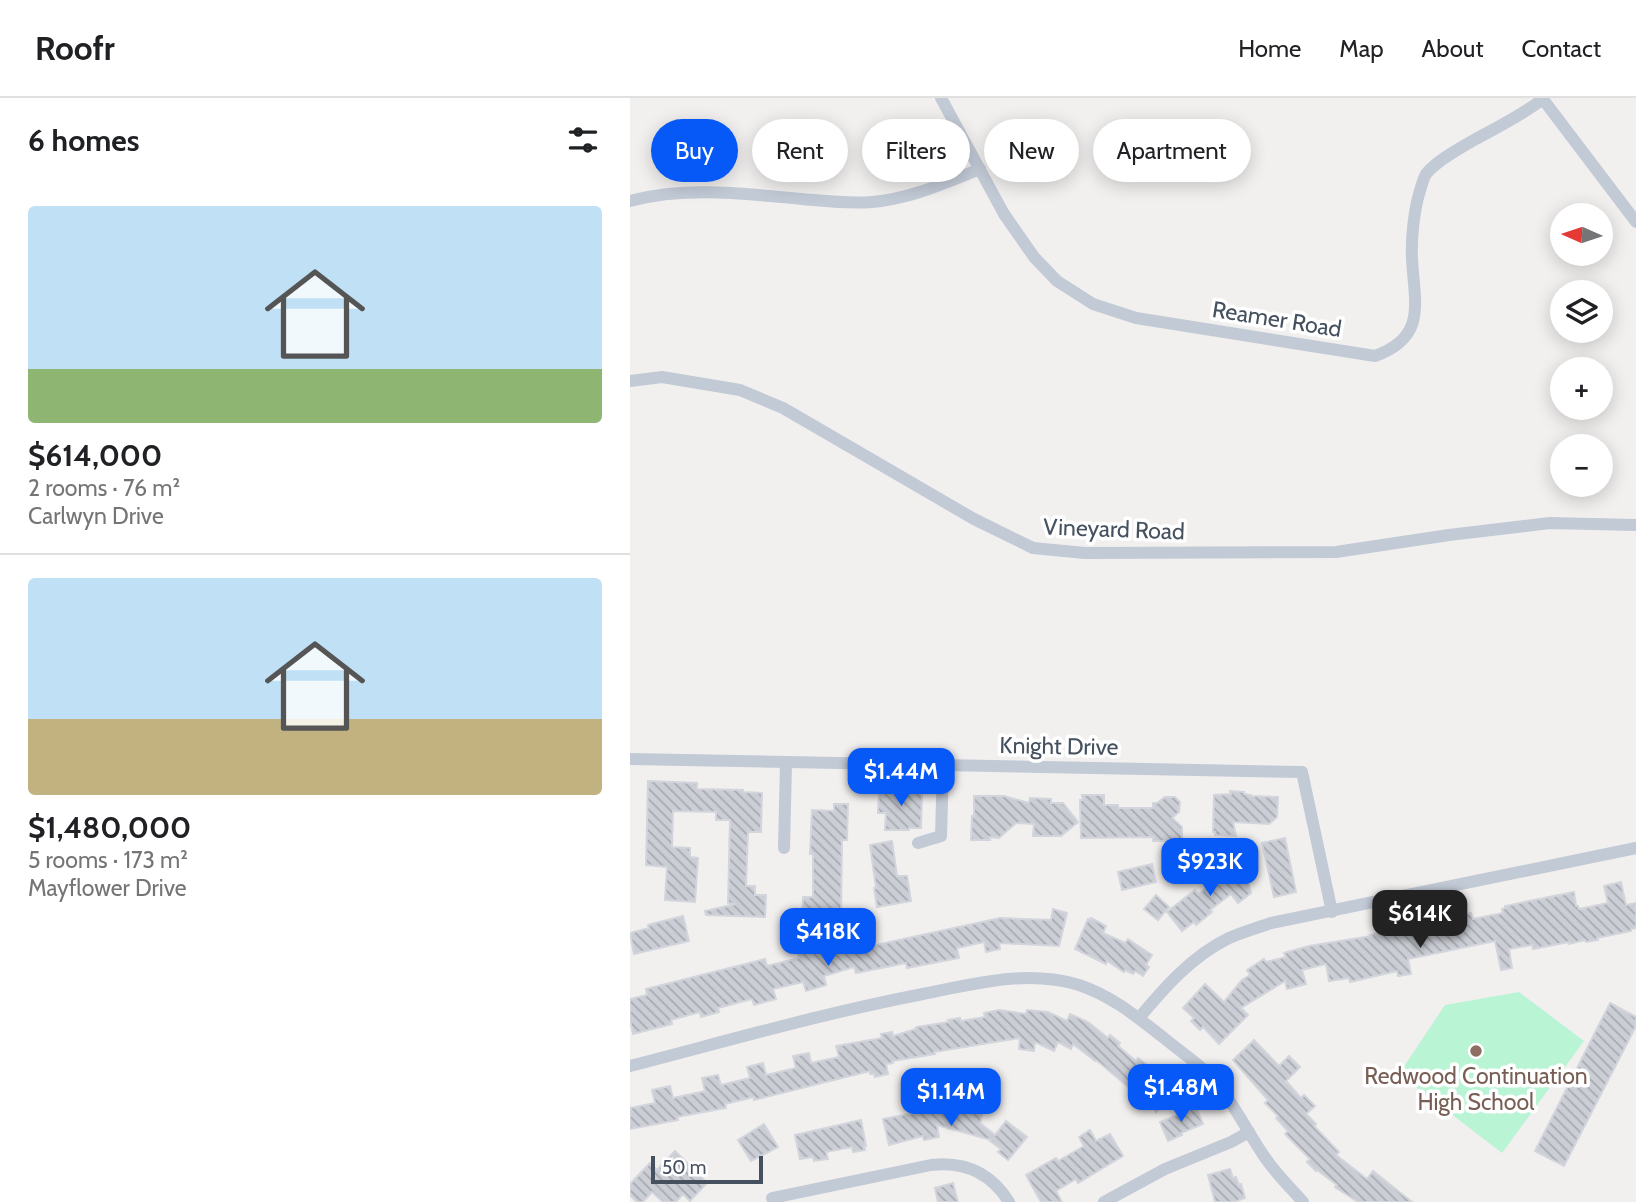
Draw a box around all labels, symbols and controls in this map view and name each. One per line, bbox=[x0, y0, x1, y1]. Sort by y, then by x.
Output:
text: Roofr bbox=[35, 28, 115, 68]
text: Home bbox=[1238, 34, 1301, 63]
text: Map bbox=[1339, 34, 1384, 63]
text: About bbox=[1422, 34, 1484, 63]
text: Contact bbox=[1522, 34, 1601, 63]
chip: Buy bbox=[651, 119, 738, 182]
chip: Rent bbox=[752, 119, 848, 182]
chip: Filters bbox=[862, 119, 970, 182]
chip: New bbox=[984, 119, 1079, 182]
chip: Apartment bbox=[1093, 119, 1251, 182]
icon: filters bbox=[564, 121, 602, 159]
text: 6 homes bbox=[28, 122, 139, 159]
north arrow bbox=[1550, 203, 1614, 266]
map controls bbox=[1550, 203, 1613, 497]
icon: home bbox=[252, 251, 378, 377]
button: layers bbox=[1550, 280, 1613, 343]
street label: Reamer Road bbox=[1210, 295, 1344, 343]
button: + bbox=[1550, 357, 1613, 420]
button: − bbox=[1550, 434, 1613, 497]
text: $614,000 bbox=[28, 437, 162, 474]
text: 2 rooms · 76 m² bbox=[28, 474, 180, 502]
text: Carlwyn Drive bbox=[28, 502, 164, 530]
street label: Vineyard Road bbox=[1043, 513, 1185, 545]
icon: home bbox=[252, 623, 378, 749]
street label: Knight Drive bbox=[999, 731, 1119, 761]
pin: $1.44M bbox=[844, 748, 958, 808]
text: $1.44M bbox=[864, 757, 938, 785]
text: $1,480,000 bbox=[28, 809, 191, 846]
pin: $923K bbox=[1161, 838, 1259, 898]
text: 5 rooms · 173 m² bbox=[28, 846, 188, 874]
text: $923K bbox=[1177, 847, 1243, 875]
text: Mayflower Drive bbox=[28, 874, 187, 902]
pin: $614K bbox=[1371, 890, 1469, 950]
text: $614K bbox=[1388, 899, 1452, 927]
pin: $418K bbox=[779, 908, 877, 968]
text: $418K bbox=[796, 917, 860, 945]
marker: Redwood Continuation High School bbox=[1468, 1043, 1484, 1059]
place label: Redwood Continuation High School bbox=[1364, 1062, 1588, 1116]
pin: $1.48M bbox=[1124, 1065, 1238, 1124]
pin: $1.14M bbox=[894, 1068, 1008, 1128]
text: $1.48M bbox=[1144, 1073, 1218, 1101]
text: $1.14M bbox=[917, 1077, 985, 1105]
scale bar bbox=[651, 1153, 763, 1185]
text: 50 m bbox=[662, 1156, 706, 1179]

